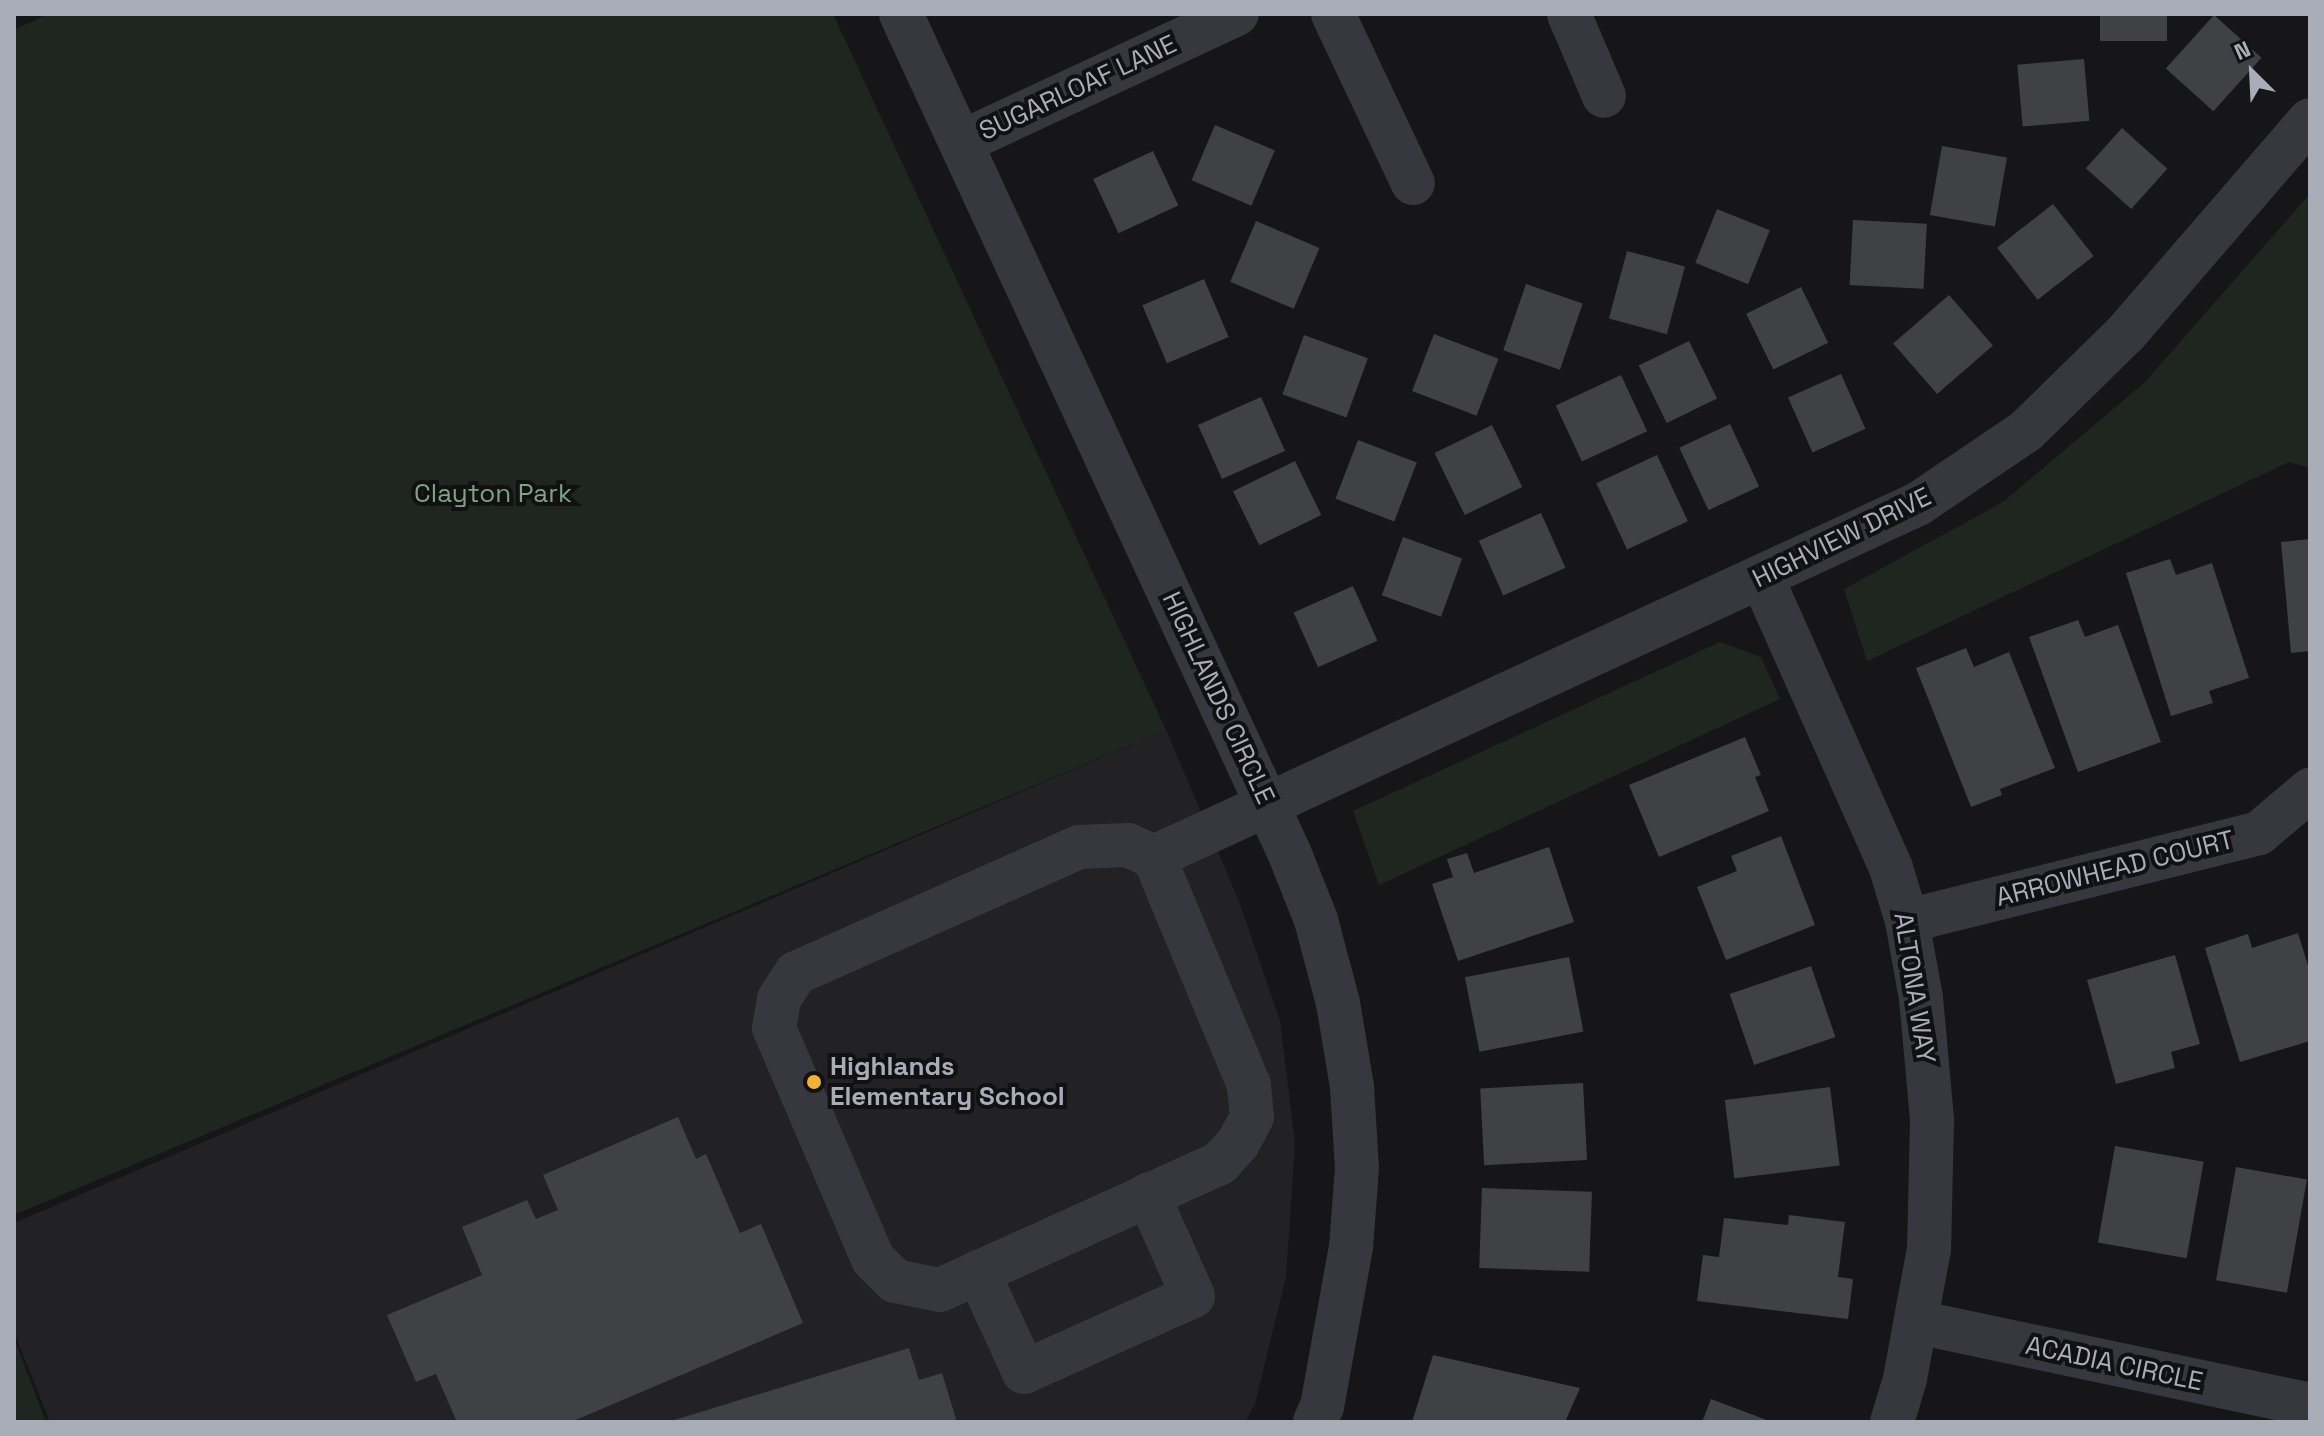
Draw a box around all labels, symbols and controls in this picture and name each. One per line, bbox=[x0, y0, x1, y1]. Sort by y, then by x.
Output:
street label: SUGARLOAF LANE bbox=[975, 29, 1181, 147]
north arrow bbox=[2212, 32, 2292, 112]
text: N bbox=[2230, 34, 2255, 66]
park label: Clayton Park bbox=[414, 478, 572, 510]
street label: HIGHVIEW DRIVE bbox=[1748, 481, 1936, 595]
street label: HIGHLANDS CIRCLE bbox=[1155, 587, 1281, 809]
street label: ARROWHEAD COURT bbox=[1993, 824, 2237, 914]
street label: ALTONA WAY bbox=[1887, 910, 1941, 1066]
place label: Highlands Elementary School bbox=[830, 1051, 1065, 1112]
marker: Highlands Elementary School bbox=[805, 1073, 823, 1091]
street label: ACADIA CIRCLE bbox=[2022, 1330, 2206, 1398]

